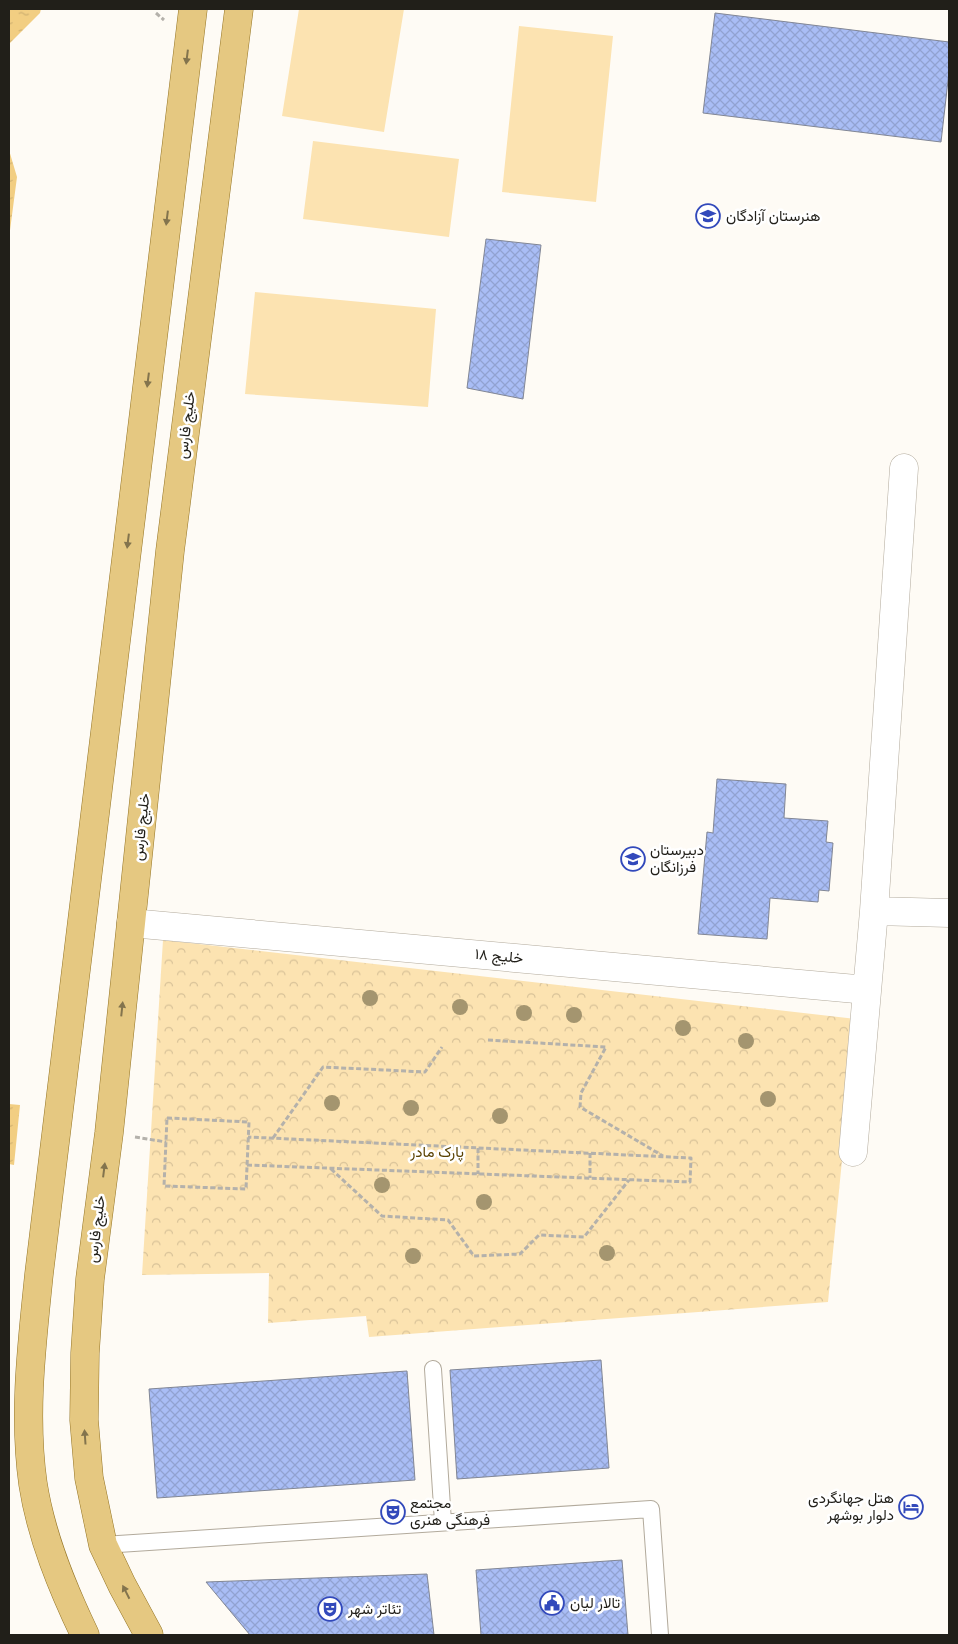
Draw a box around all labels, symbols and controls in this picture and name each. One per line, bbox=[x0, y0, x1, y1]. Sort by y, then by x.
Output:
one-way arrow bbox=[183, 49, 191, 65]
school or university icon: هنرستان آزادگان bbox=[695, 203, 721, 229]
place label: هنرستان آزادگان bbox=[726, 206, 821, 225]
one-way arrow bbox=[163, 211, 171, 227]
one-way arrow bbox=[144, 372, 152, 388]
street label: خلیج فارس bbox=[172, 390, 201, 460]
one-way arrow bbox=[124, 533, 132, 549]
street label: خلیج فارس bbox=[128, 792, 155, 862]
place label: دبیرستان فرزانگان bbox=[650, 840, 704, 876]
school or university icon: دبیرستان فرزانگان bbox=[620, 846, 646, 872]
street label: خلیج ۱۸ bbox=[474, 944, 524, 969]
one-way arrow bbox=[118, 1000, 126, 1016]
park label: پارک مادر bbox=[409, 1142, 464, 1162]
one-way arrow bbox=[100, 1162, 108, 1178]
street label: خلیج فارس bbox=[82, 1194, 111, 1264]
one-way arrow bbox=[81, 1428, 89, 1444]
place label: هتل جهانگردی دلوار بوشهر bbox=[808, 1488, 894, 1524]
place label: مجتمع فرهنگی هنری bbox=[410, 1493, 490, 1530]
hotel icon: هتل جهانگردی دلوار بوشهر bbox=[898, 1494, 924, 1520]
theatre icon: مجتمع فرهنگی هنری bbox=[380, 1499, 406, 1525]
one-way arrow bbox=[122, 1585, 130, 1600]
public building icon: تالار لیان bbox=[539, 1590, 565, 1616]
place label: تالار لیان bbox=[570, 1593, 620, 1612]
theatre icon: تئاتر شهر bbox=[317, 1596, 343, 1622]
place label: تئاتر شهر bbox=[347, 1599, 402, 1618]

